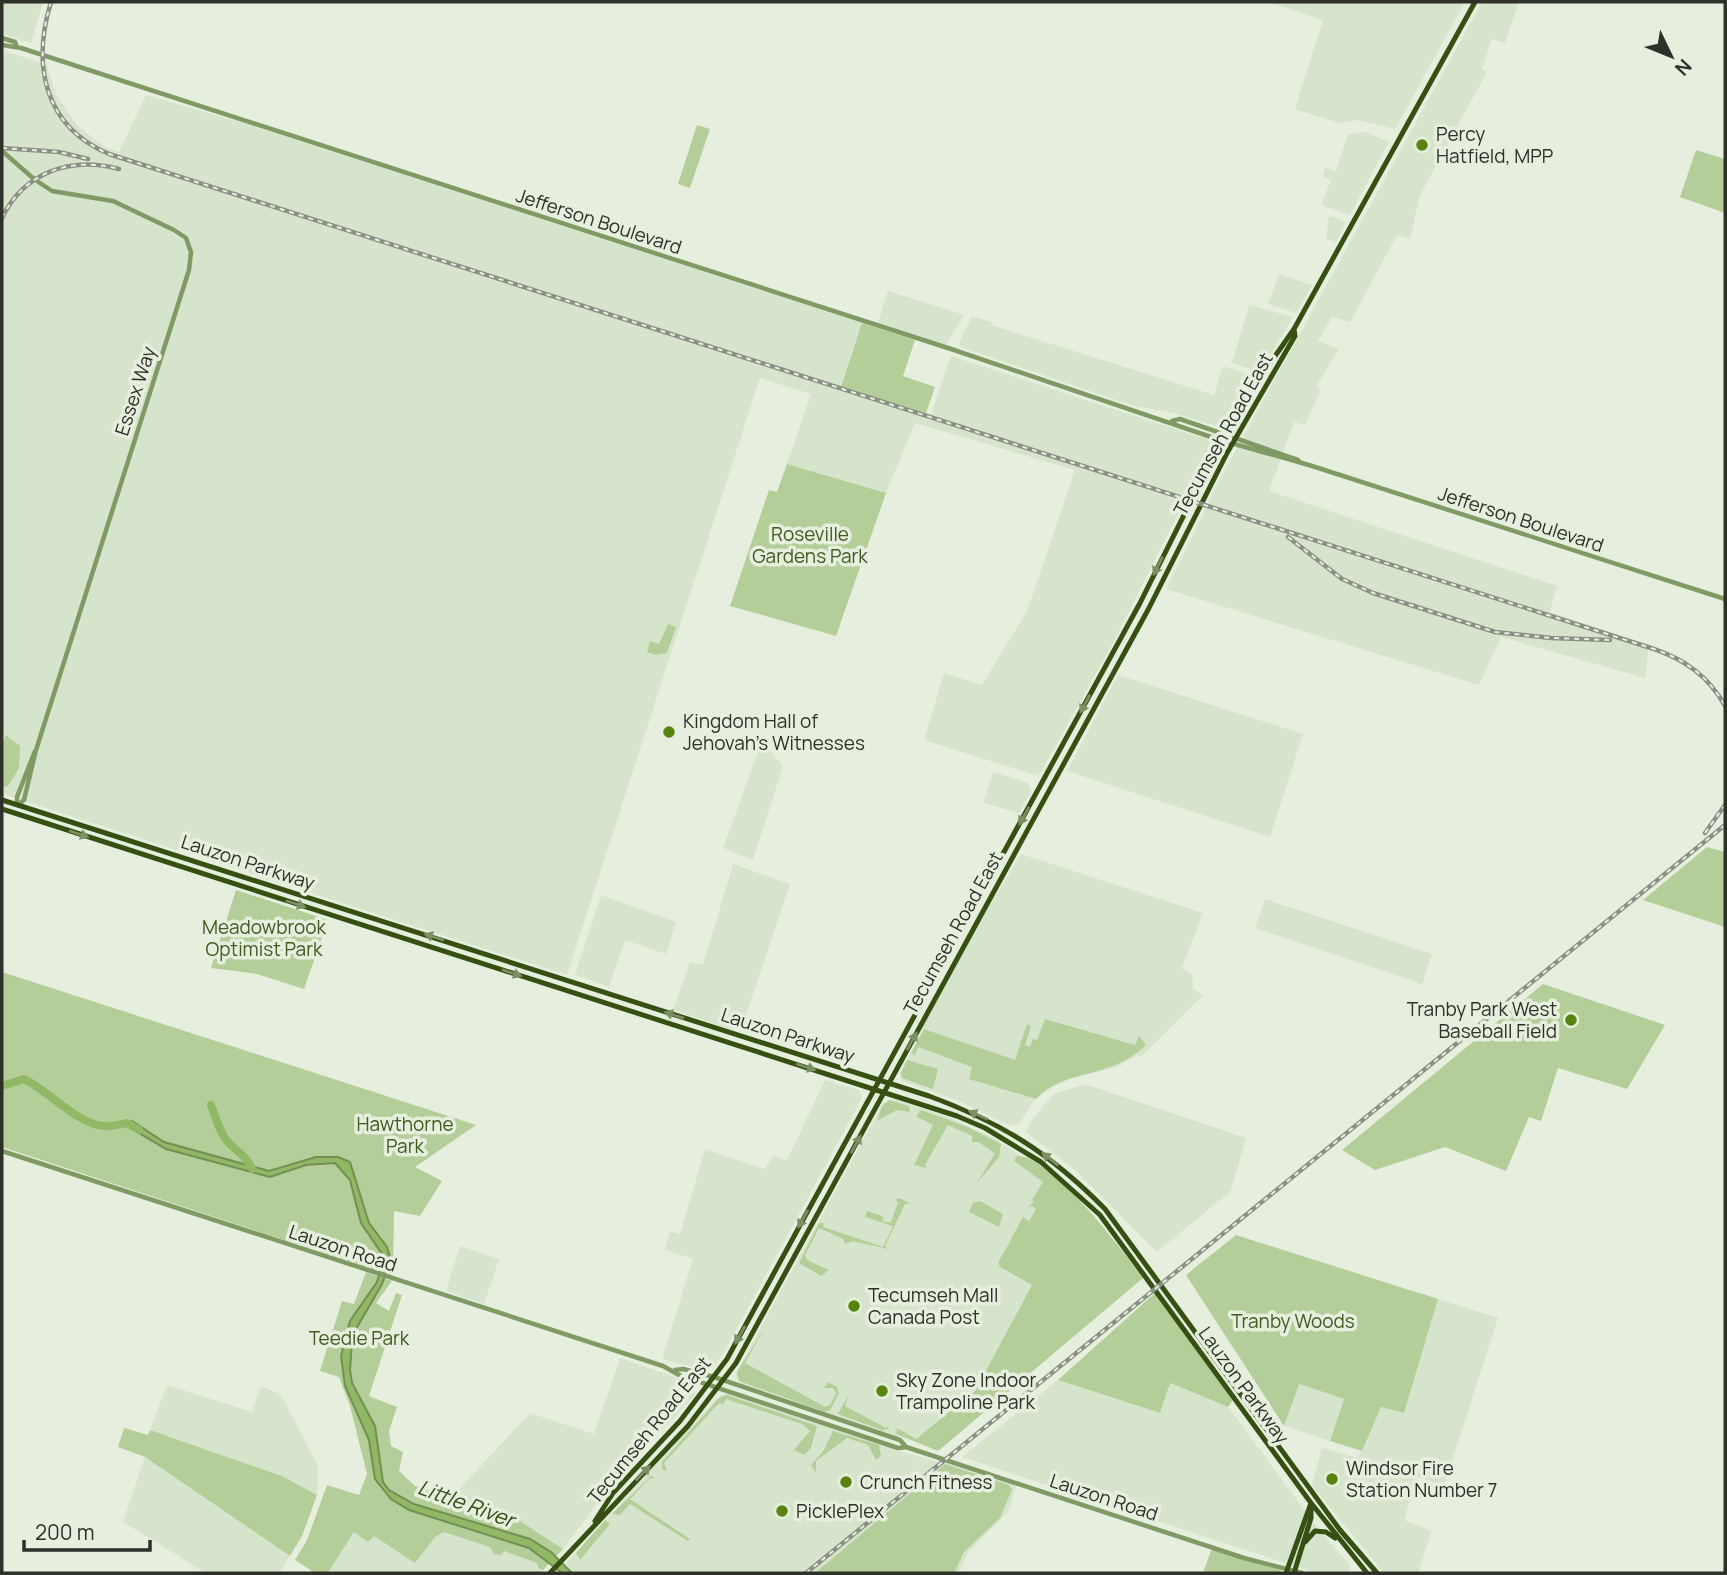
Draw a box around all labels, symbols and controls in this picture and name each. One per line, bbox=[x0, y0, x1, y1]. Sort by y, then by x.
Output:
north arrow bbox=[1636, 21, 1706, 91]
text: N bbox=[1669, 54, 1698, 81]
place label: Percy Hatfield, MPP bbox=[1436, 121, 1553, 169]
marker: Percy Hatfield, MPP bbox=[1414, 137, 1430, 153]
street label: Jefferson Boulevard bbox=[513, 182, 685, 260]
street label: Essex Way bbox=[108, 343, 162, 439]
street label: Tecumseh Road East bbox=[1167, 348, 1279, 520]
street label: Jefferson Boulevard bbox=[1435, 480, 1607, 558]
park label: Roseville Gardens Park bbox=[752, 521, 868, 569]
one-way arrow bbox=[1153, 556, 1164, 576]
one-way arrow bbox=[1079, 694, 1091, 713]
place label: Kingdom Hall of Jehovah's Witnesses bbox=[683, 708, 865, 756]
marker: Kingdom Hall of Jehovah's Witnesses bbox=[661, 724, 677, 740]
one-way arrow bbox=[1018, 806, 1030, 826]
street label: Lauzon Parkway bbox=[178, 828, 318, 896]
one-way arrow bbox=[69, 829, 90, 840]
street label: Tecumseh Road East bbox=[897, 847, 1009, 1019]
one-way arrow bbox=[285, 899, 306, 909]
park label: Meadowbrook Optimist Park bbox=[202, 914, 327, 962]
one-way arrow bbox=[423, 932, 444, 942]
one-way arrow bbox=[502, 968, 523, 979]
place label: Tranby Park West Baseball Field bbox=[1407, 996, 1557, 1044]
street label: Lauzon Parkway bbox=[718, 1001, 858, 1069]
one-way arrow bbox=[663, 1009, 684, 1019]
marker: Tranby Park West Baseball Field bbox=[1563, 1012, 1579, 1028]
one-way arrow bbox=[906, 1032, 918, 1051]
one-way arrow bbox=[796, 1063, 817, 1073]
one-way arrow bbox=[968, 1109, 989, 1120]
park label: Hawthorne Park bbox=[356, 1111, 454, 1159]
one-way arrow bbox=[850, 1134, 862, 1153]
one-way arrow bbox=[1042, 1151, 1060, 1166]
one-way arrow bbox=[797, 1209, 809, 1229]
street label: Lauzon Road bbox=[286, 1218, 400, 1278]
place label: Tecumseh Mall Canada Post bbox=[868, 1282, 998, 1330]
marker: Tecumseh Mall Canada Post bbox=[846, 1298, 862, 1314]
park label: Tranby Woods bbox=[1231, 1308, 1355, 1334]
street label: Lauzon Parkway bbox=[1193, 1321, 1295, 1449]
park label: Teedie Park bbox=[309, 1325, 410, 1351]
one-way arrow bbox=[734, 1325, 746, 1345]
street label: Tecumseh Road East bbox=[581, 1351, 717, 1509]
place label: Sky Zone Indoor Trampoline Park bbox=[896, 1367, 1036, 1415]
marker: Sky Zone Indoor Trampoline Park bbox=[874, 1383, 890, 1399]
place label: Windsor Fire Station Number 7 bbox=[1346, 1455, 1497, 1503]
one-way arrow bbox=[635, 1465, 651, 1482]
street label: Lauzon Road bbox=[1047, 1467, 1161, 1527]
place label: Crunch Fitness bbox=[860, 1469, 992, 1495]
marker: Windsor Fire Station Number 7 bbox=[1324, 1471, 1340, 1487]
water label: Little River bbox=[414, 1473, 521, 1534]
marker: Crunch Fitness bbox=[838, 1474, 854, 1490]
place label: PicklePlex bbox=[796, 1498, 884, 1524]
marker: PicklePlex bbox=[774, 1503, 790, 1519]
scale bar bbox=[24, 1508, 150, 1552]
text: 200 m bbox=[35, 1518, 95, 1546]

